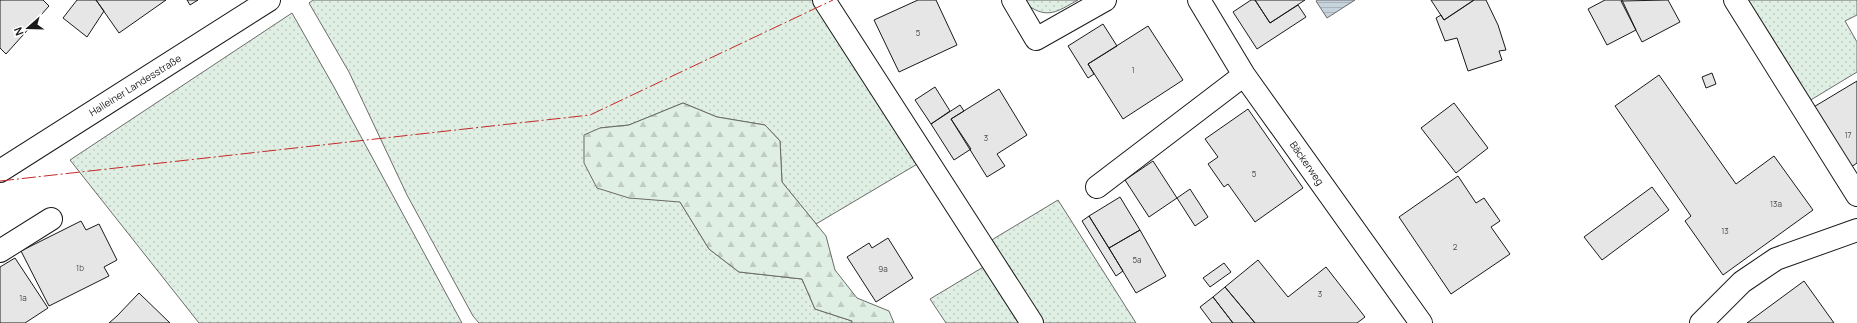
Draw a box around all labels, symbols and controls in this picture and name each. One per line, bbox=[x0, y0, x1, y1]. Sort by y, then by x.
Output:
north arrow bbox=[8, 8, 48, 48]
text: N bbox=[10, 25, 27, 38]
house number: 5 bbox=[916, 27, 921, 38]
street label: Halleiner Landesstraße bbox=[86, 51, 184, 119]
house number: 1 bbox=[1131, 64, 1135, 75]
house number: 17 bbox=[1844, 129, 1852, 140]
house number: 3 bbox=[984, 132, 988, 143]
street label: Bäckerweg bbox=[1287, 138, 1327, 188]
house number: 5 bbox=[1252, 168, 1257, 179]
house number: 13a bbox=[1770, 198, 1782, 209]
house number: 13 bbox=[1721, 225, 1729, 236]
house number: 2 bbox=[1453, 241, 1458, 252]
house number: 5a bbox=[1132, 254, 1142, 265]
house number: 1b bbox=[76, 262, 84, 273]
house number: 9a bbox=[878, 263, 888, 274]
house number: 3 bbox=[1318, 288, 1322, 299]
house number: 1a bbox=[19, 292, 27, 303]

